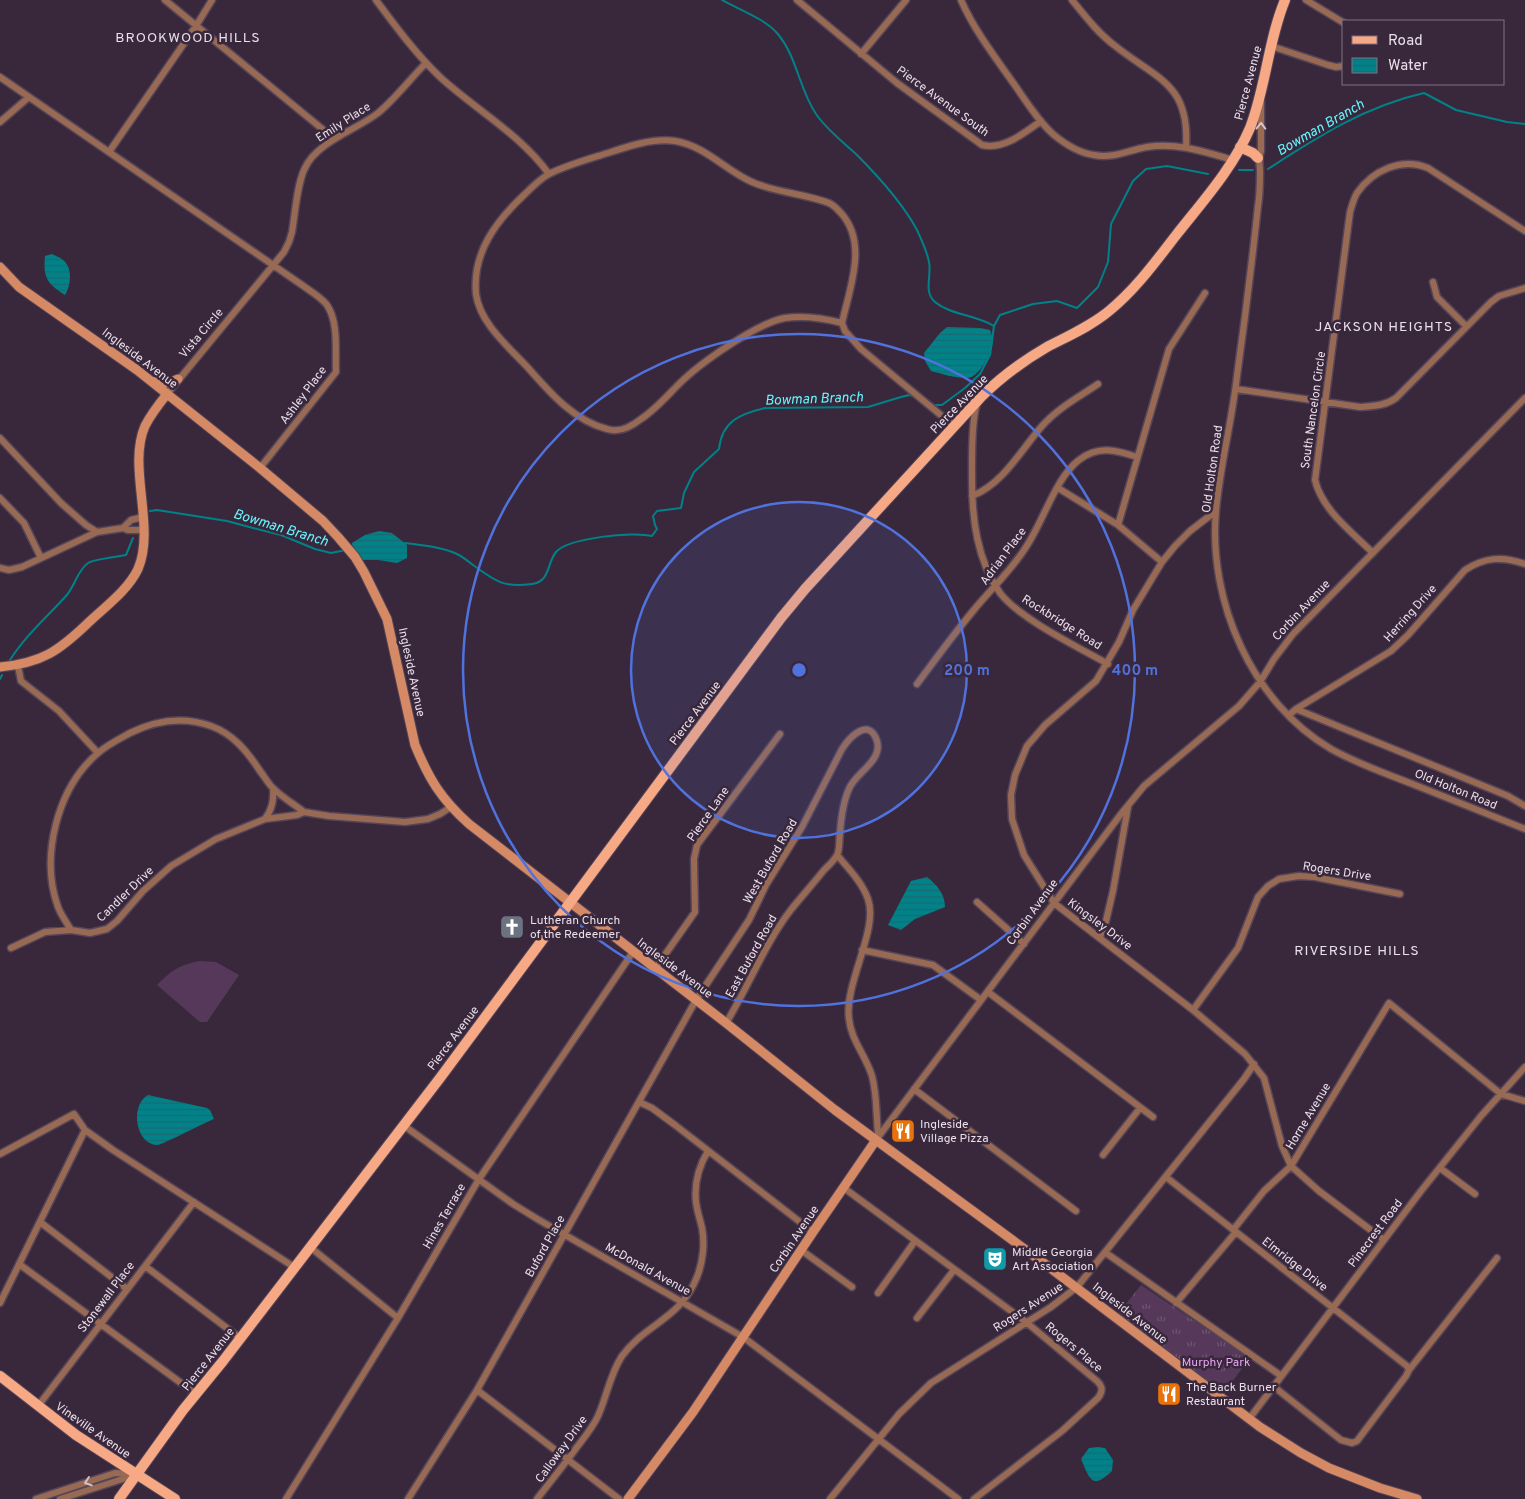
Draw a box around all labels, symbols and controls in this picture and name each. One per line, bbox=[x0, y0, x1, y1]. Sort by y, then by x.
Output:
legend bbox=[1342, 20, 1505, 85]
district label: BROOKWOOD HILLS bbox=[115, 30, 261, 47]
text: Road bbox=[1388, 32, 1423, 51]
street label: Pierce Avenue bbox=[1231, 44, 1267, 122]
text: Water bbox=[1388, 57, 1428, 76]
street label: Pierce Avenue South bbox=[893, 63, 992, 141]
water label: Bowman Branch bbox=[1274, 96, 1368, 160]
street label: Emily Place bbox=[313, 99, 374, 147]
one-way arrow bbox=[1256, 122, 1266, 130]
street label: Vista Circle bbox=[176, 305, 227, 362]
district label: JACKSON HEIGHTS bbox=[1315, 319, 1453, 336]
street label: Ingleside Avenue bbox=[98, 325, 181, 393]
street label: South Nancelon Circle bbox=[1298, 350, 1330, 470]
street label: Ashley Place bbox=[277, 363, 331, 428]
street label: Pierce Avenue bbox=[927, 372, 992, 438]
water label: Bowman Branch bbox=[765, 389, 864, 410]
street label: Old Holton Road bbox=[1199, 424, 1227, 514]
water label: Bowman Branch bbox=[231, 506, 330, 551]
street label: Adrian Place bbox=[977, 525, 1031, 589]
street label: Corbin Avenue bbox=[1269, 577, 1334, 645]
street label: Herring Drive bbox=[1381, 581, 1441, 646]
street label: Rockbridge Road bbox=[1018, 592, 1105, 654]
street label: Ingleside Avenue bbox=[394, 626, 428, 718]
centre of rings bbox=[790, 661, 808, 679]
text: 200 m bbox=[944, 662, 990, 681]
text: 400 m bbox=[1112, 662, 1158, 681]
street label: Pierce Avenue bbox=[666, 678, 725, 749]
street label: Old Holton Road bbox=[1412, 766, 1499, 814]
street label: Pierce Lane bbox=[684, 784, 734, 845]
street label: West Buford Road bbox=[740, 816, 802, 907]
street label: Rogers Drive bbox=[1301, 859, 1372, 885]
street label: Candler Drive bbox=[94, 863, 158, 926]
street label: Corbin Avenue bbox=[1003, 876, 1062, 949]
street label: Kingsley Drive bbox=[1064, 895, 1135, 954]
street label: East Buford Road bbox=[722, 912, 781, 1001]
place label: Lutheran Church of the Redeemer bbox=[530, 913, 620, 943]
church icon: Lutheran Church of the Redeemer bbox=[499, 914, 525, 940]
street label: Ingleside Avenue bbox=[633, 935, 716, 1003]
district label: RIVERSIDE HILLS bbox=[1294, 943, 1420, 960]
street label: Pierce Avenue bbox=[424, 1003, 483, 1074]
street label: Horne Avenue bbox=[1283, 1080, 1335, 1153]
place label: Ingleside Village Pizza bbox=[920, 1117, 989, 1147]
restaurant icon: Ingleside Village Pizza bbox=[890, 1118, 916, 1144]
street label: Hines Terrace bbox=[420, 1181, 470, 1252]
street label: Pinecrest Road bbox=[1345, 1196, 1407, 1271]
street label: Corbin Avenue bbox=[766, 1203, 823, 1276]
street label: Buford Place bbox=[522, 1213, 570, 1280]
street label: Elmridge Drive bbox=[1258, 1234, 1331, 1296]
street label: McDonald Avenue bbox=[602, 1240, 693, 1300]
place label: Middle Georgia Art Association bbox=[1012, 1245, 1094, 1275]
theatre icon: Middle Georgia Art Association bbox=[982, 1246, 1008, 1272]
street label: Stonewall Place bbox=[75, 1259, 139, 1336]
street label: Rogers Avenue bbox=[990, 1279, 1067, 1336]
street label: Ingleside Avenue bbox=[1089, 1280, 1170, 1348]
street label: Rogers Place bbox=[1041, 1319, 1106, 1377]
street label: Pierce Avenue bbox=[179, 1325, 239, 1395]
park label: Murphy Park bbox=[1182, 1355, 1250, 1371]
place label: The Back Burner Restaurant bbox=[1186, 1380, 1277, 1410]
restaurant icon: The Back Burner Restaurant bbox=[1156, 1381, 1182, 1407]
street label: Vineville Avenue bbox=[52, 1399, 133, 1463]
street label: Calloway Drive bbox=[532, 1413, 592, 1486]
one-way arrow bbox=[85, 1476, 93, 1486]

